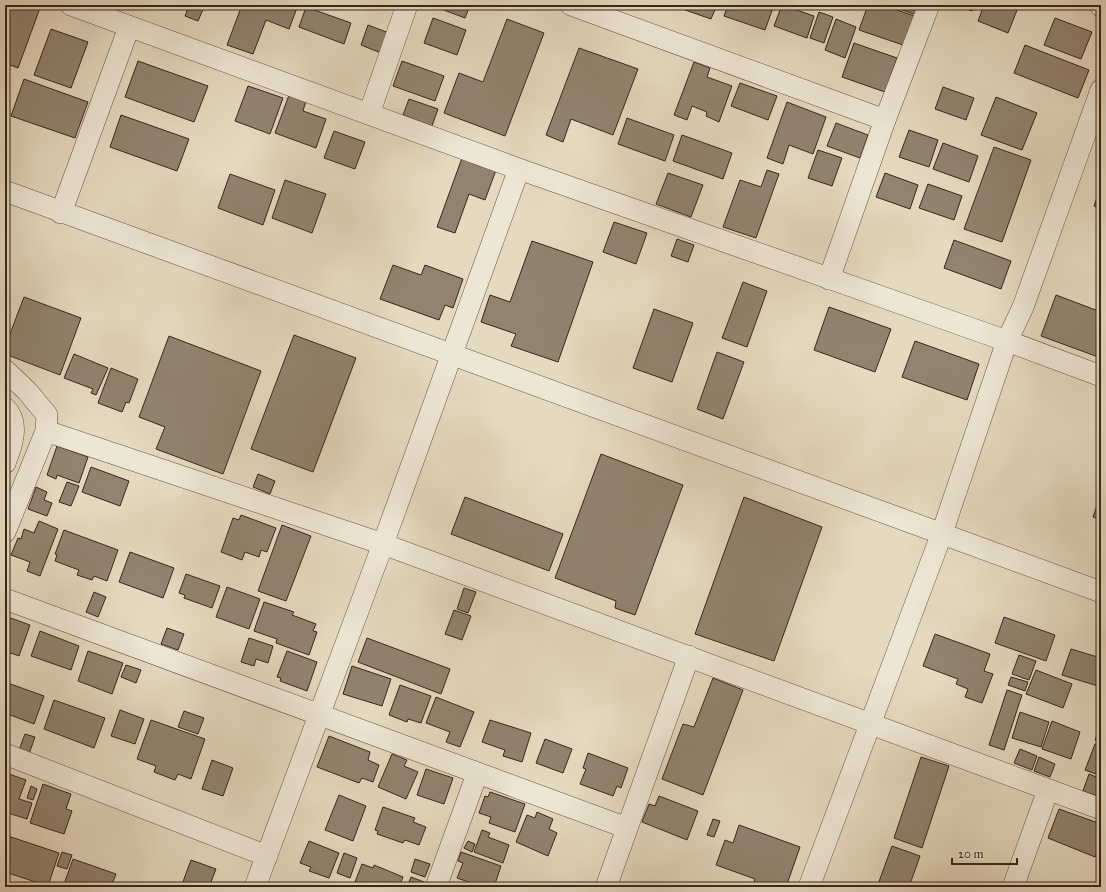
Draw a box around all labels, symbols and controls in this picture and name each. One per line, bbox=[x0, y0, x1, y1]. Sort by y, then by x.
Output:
scale bar bbox=[952, 840, 1017, 866]
text: 20 m bbox=[958, 847, 984, 861]

